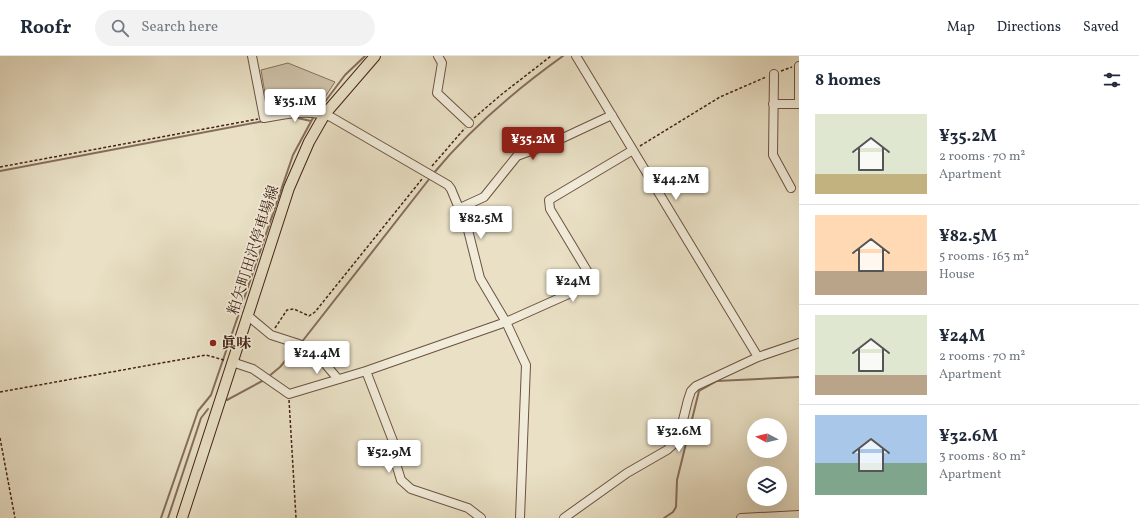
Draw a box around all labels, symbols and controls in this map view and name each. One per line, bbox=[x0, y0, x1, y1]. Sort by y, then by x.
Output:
search box bbox=[95, 10, 375, 46]
text: Roofr bbox=[20, 15, 71, 41]
icon: search bbox=[109, 17, 131, 39]
text: Search here bbox=[141, 17, 218, 38]
text: Map bbox=[947, 18, 975, 37]
text: Directions bbox=[997, 18, 1061, 37]
text: Saved bbox=[1083, 18, 1119, 37]
text: 8 homes bbox=[815, 69, 881, 92]
icon: filters bbox=[1101, 69, 1123, 91]
pin: ¥35.1M bbox=[262, 89, 328, 123]
text: ¥35.1M bbox=[274, 93, 316, 111]
text: ¥35.2M bbox=[939, 125, 997, 148]
pin: ¥35.2M bbox=[500, 127, 566, 161]
icon: home bbox=[847, 130, 895, 178]
text: ¥35.2M bbox=[511, 131, 555, 149]
text: 2 rooms · 70 m² bbox=[939, 148, 1025, 166]
text: Apartment bbox=[939, 166, 1002, 184]
pin: ¥44.2M bbox=[643, 167, 709, 201]
text: ¥44.2M bbox=[653, 171, 699, 189]
street label: 粕矢町田沢停車場線 bbox=[224, 183, 285, 318]
pin: ¥82.5M bbox=[448, 206, 514, 240]
text: ¥82.5M bbox=[459, 210, 503, 228]
text: ¥82.5M bbox=[939, 225, 997, 248]
icon: home bbox=[847, 231, 895, 279]
text: 5 rooms · 163 m² bbox=[939, 248, 1029, 266]
text: House bbox=[939, 266, 975, 284]
pin: ¥24M bbox=[549, 269, 597, 303]
text: ¥24M bbox=[555, 273, 591, 291]
text: ¥24M bbox=[939, 325, 985, 348]
icon: home bbox=[847, 331, 895, 379]
place label: 眞味 bbox=[221, 334, 252, 355]
marker: 眞味 bbox=[208, 338, 218, 348]
pin: ¥24.4M bbox=[284, 341, 350, 375]
text: ¥24.4M bbox=[294, 345, 340, 363]
text: 2 rooms · 70 m² bbox=[939, 348, 1025, 366]
text: Apartment bbox=[939, 366, 1002, 384]
north arrow bbox=[747, 418, 787, 458]
map controls bbox=[747, 418, 787, 506]
pin: ¥32.6M bbox=[646, 419, 712, 453]
text: ¥32.6M bbox=[657, 423, 702, 441]
text: ¥32.6M bbox=[939, 425, 998, 448]
icon: home bbox=[847, 431, 895, 479]
pin: ¥52.9M bbox=[356, 440, 422, 474]
text: ¥52.9M bbox=[367, 444, 411, 462]
text: 3 rooms · 80 m² bbox=[939, 448, 1026, 466]
button: layers bbox=[747, 466, 787, 506]
text: Apartment bbox=[939, 466, 1002, 484]

